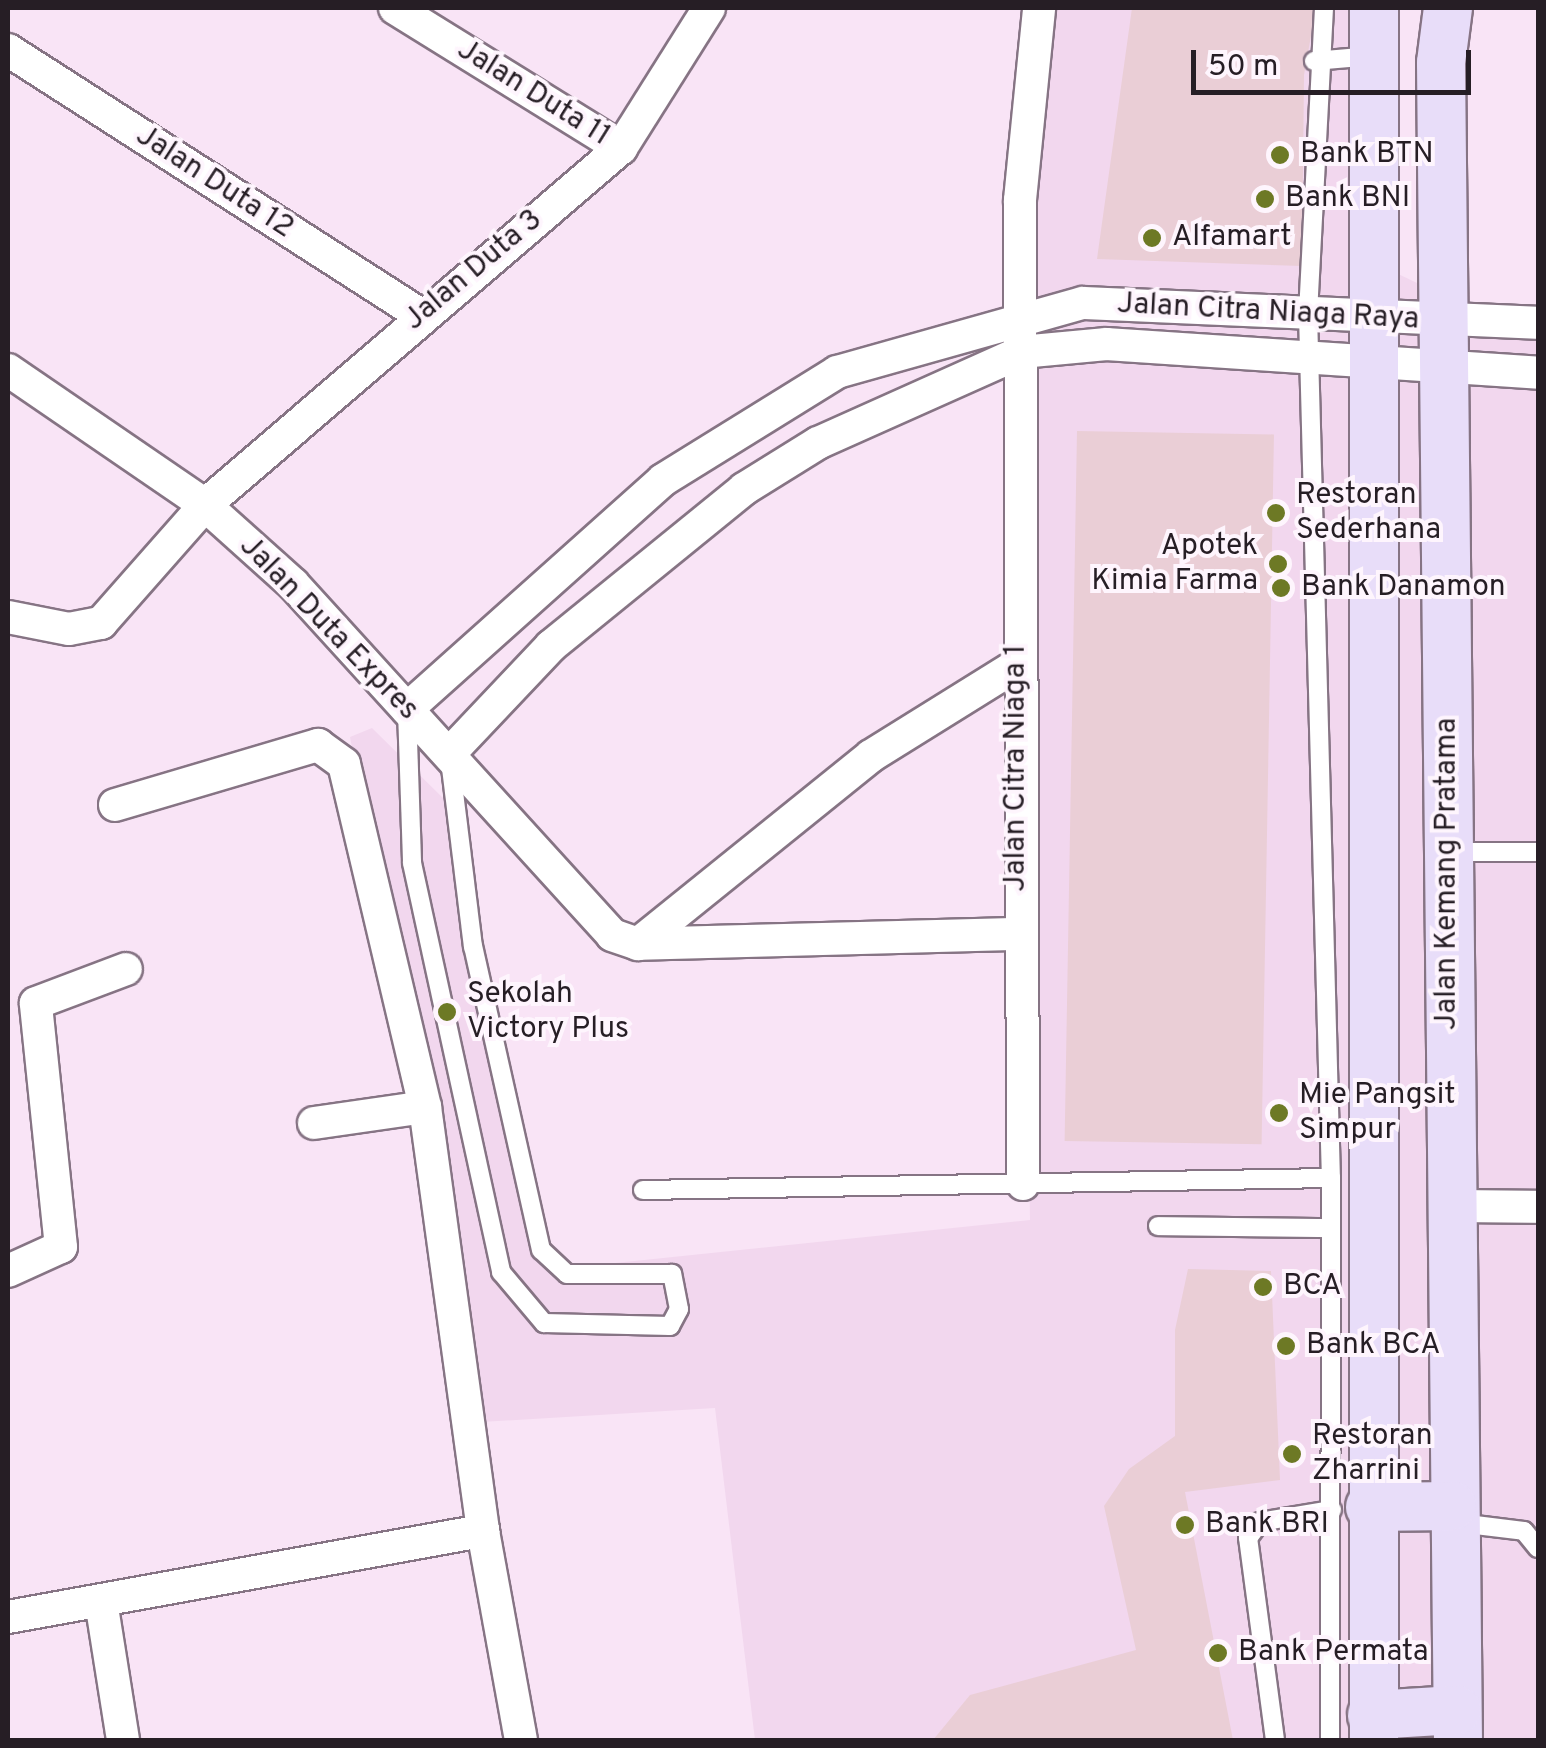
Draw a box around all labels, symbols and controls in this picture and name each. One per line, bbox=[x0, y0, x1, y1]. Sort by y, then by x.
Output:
scale bar bbox=[1196, 30, 1476, 92]
street label: Jalan Duta 11 bbox=[450, 33, 616, 155]
text: 50 m bbox=[1208, 49, 1278, 86]
street label: Jalan Duta 12 bbox=[128, 119, 300, 247]
place label: Bank BTN bbox=[1300, 137, 1434, 173]
marker: Bank BTN bbox=[1269, 144, 1291, 166]
place label: Bank BNI bbox=[1285, 181, 1410, 217]
marker: Bank BNI bbox=[1254, 188, 1276, 210]
street label: Jalan Duta 3 bbox=[398, 203, 550, 339]
place label: Alfamart bbox=[1172, 220, 1291, 256]
marker: Alfamart bbox=[1141, 227, 1163, 249]
street label: Jalan Citra Niaga Raya bbox=[1116, 287, 1420, 339]
place label: Restoran Sederhana bbox=[1296, 478, 1441, 548]
marker: Restoran Sederhana bbox=[1265, 502, 1287, 524]
street label: Jalan Duta Expres bbox=[231, 529, 425, 729]
place label: Apotek Kimia Farma bbox=[1091, 529, 1258, 600]
marker: Apotek Kimia Farma bbox=[1267, 553, 1289, 575]
place label: Bank Danamon bbox=[1301, 570, 1506, 606]
marker: Bank Danamon bbox=[1270, 577, 1292, 599]
street label: Jalan Citra Niaga 1 bbox=[999, 644, 1035, 892]
street label: Jalan Kemang Pratama bbox=[1430, 718, 1466, 1030]
place label: Sekolah Victory Plus bbox=[467, 977, 629, 1048]
marker: Sekolah Victory Plus bbox=[436, 1001, 458, 1023]
place label: Mie Pangsit Simpur bbox=[1299, 1078, 1456, 1148]
marker: Mie Pangsit Simpur bbox=[1268, 1102, 1290, 1124]
place label: BCA bbox=[1283, 1269, 1342, 1305]
marker: BCA bbox=[1252, 1276, 1274, 1298]
place label: Bank BCA bbox=[1306, 1328, 1441, 1364]
marker: Bank BCA bbox=[1275, 1335, 1297, 1357]
place label: Restoran Zharrini bbox=[1312, 1419, 1433, 1490]
marker: Restoran Zharrini bbox=[1281, 1443, 1303, 1465]
place label: Bank BRI bbox=[1205, 1507, 1329, 1543]
marker: Bank BRI bbox=[1174, 1514, 1196, 1536]
place label: Bank Permata bbox=[1238, 1635, 1429, 1671]
marker: Bank Permata bbox=[1207, 1642, 1229, 1664]

